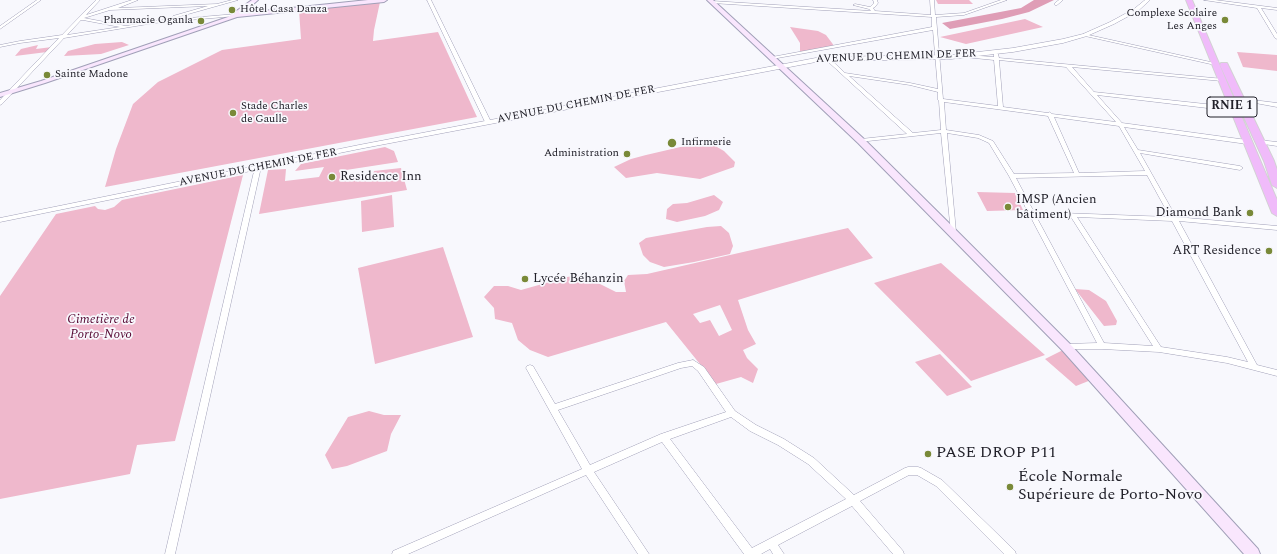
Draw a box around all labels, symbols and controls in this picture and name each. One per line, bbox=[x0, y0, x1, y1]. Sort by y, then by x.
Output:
place label: Hôtel Casa Danza bbox=[240, 3, 327, 17]
marker: Hôtel Casa Danza bbox=[227, 5, 237, 15]
place label: Complexe Scolaire Les Anges bbox=[1126, 7, 1217, 33]
place label: Pharmacie Oganla bbox=[103, 14, 193, 28]
marker: Complexe Scolaire Les Anges bbox=[1220, 15, 1230, 25]
marker: Pharmacie Oganla bbox=[196, 16, 206, 26]
street label: AVENUE DU CHEMIN DE FER bbox=[816, 48, 976, 66]
place label: Sainte Madone bbox=[55, 68, 128, 82]
marker: Sainte Madone bbox=[42, 70, 52, 80]
street label: AVENUE DU CHEMIN DE FER bbox=[496, 83, 656, 127]
road number: RNIE 1 bbox=[1207, 97, 1257, 117]
place label: Stade Charles de Gaulle bbox=[241, 100, 308, 126]
marker: Stade Charles de Gaulle bbox=[228, 108, 238, 118]
place label: Infirmerie bbox=[681, 136, 731, 150]
marker: Infirmerie bbox=[666, 137, 678, 149]
street label: AVENUE DU CHEMIN DE FER bbox=[178, 146, 338, 190]
place label: Administration bbox=[544, 147, 619, 161]
marker: Administration bbox=[622, 149, 632, 159]
place label: Residence Inn bbox=[340, 169, 422, 185]
marker: Residence Inn bbox=[327, 172, 337, 182]
place label: IMSP (Ancien bâtiment) bbox=[1016, 192, 1096, 223]
marker: IMSP (Ancien bâtiment) bbox=[1003, 202, 1013, 212]
place label: Diamond Bank bbox=[1155, 205, 1242, 221]
marker: Diamond Bank bbox=[1245, 208, 1255, 218]
place label: ART Residence bbox=[1173, 243, 1261, 259]
marker: ART Residence bbox=[1264, 246, 1274, 256]
place label: Lycée Béhanzin bbox=[533, 271, 624, 287]
marker: Lycée Béhanzin bbox=[520, 274, 530, 284]
park label: Cimetière de Porto-Novo bbox=[67, 312, 135, 343]
place label: PASE DROP P11 bbox=[936, 444, 1056, 464]
marker: PASE DROP P11 bbox=[923, 449, 933, 459]
place label: École Normale Supérieure de Porto-Novo bbox=[1018, 468, 1202, 506]
marker: École Normale Supérieure de Porto-Novo bbox=[1005, 482, 1015, 492]

